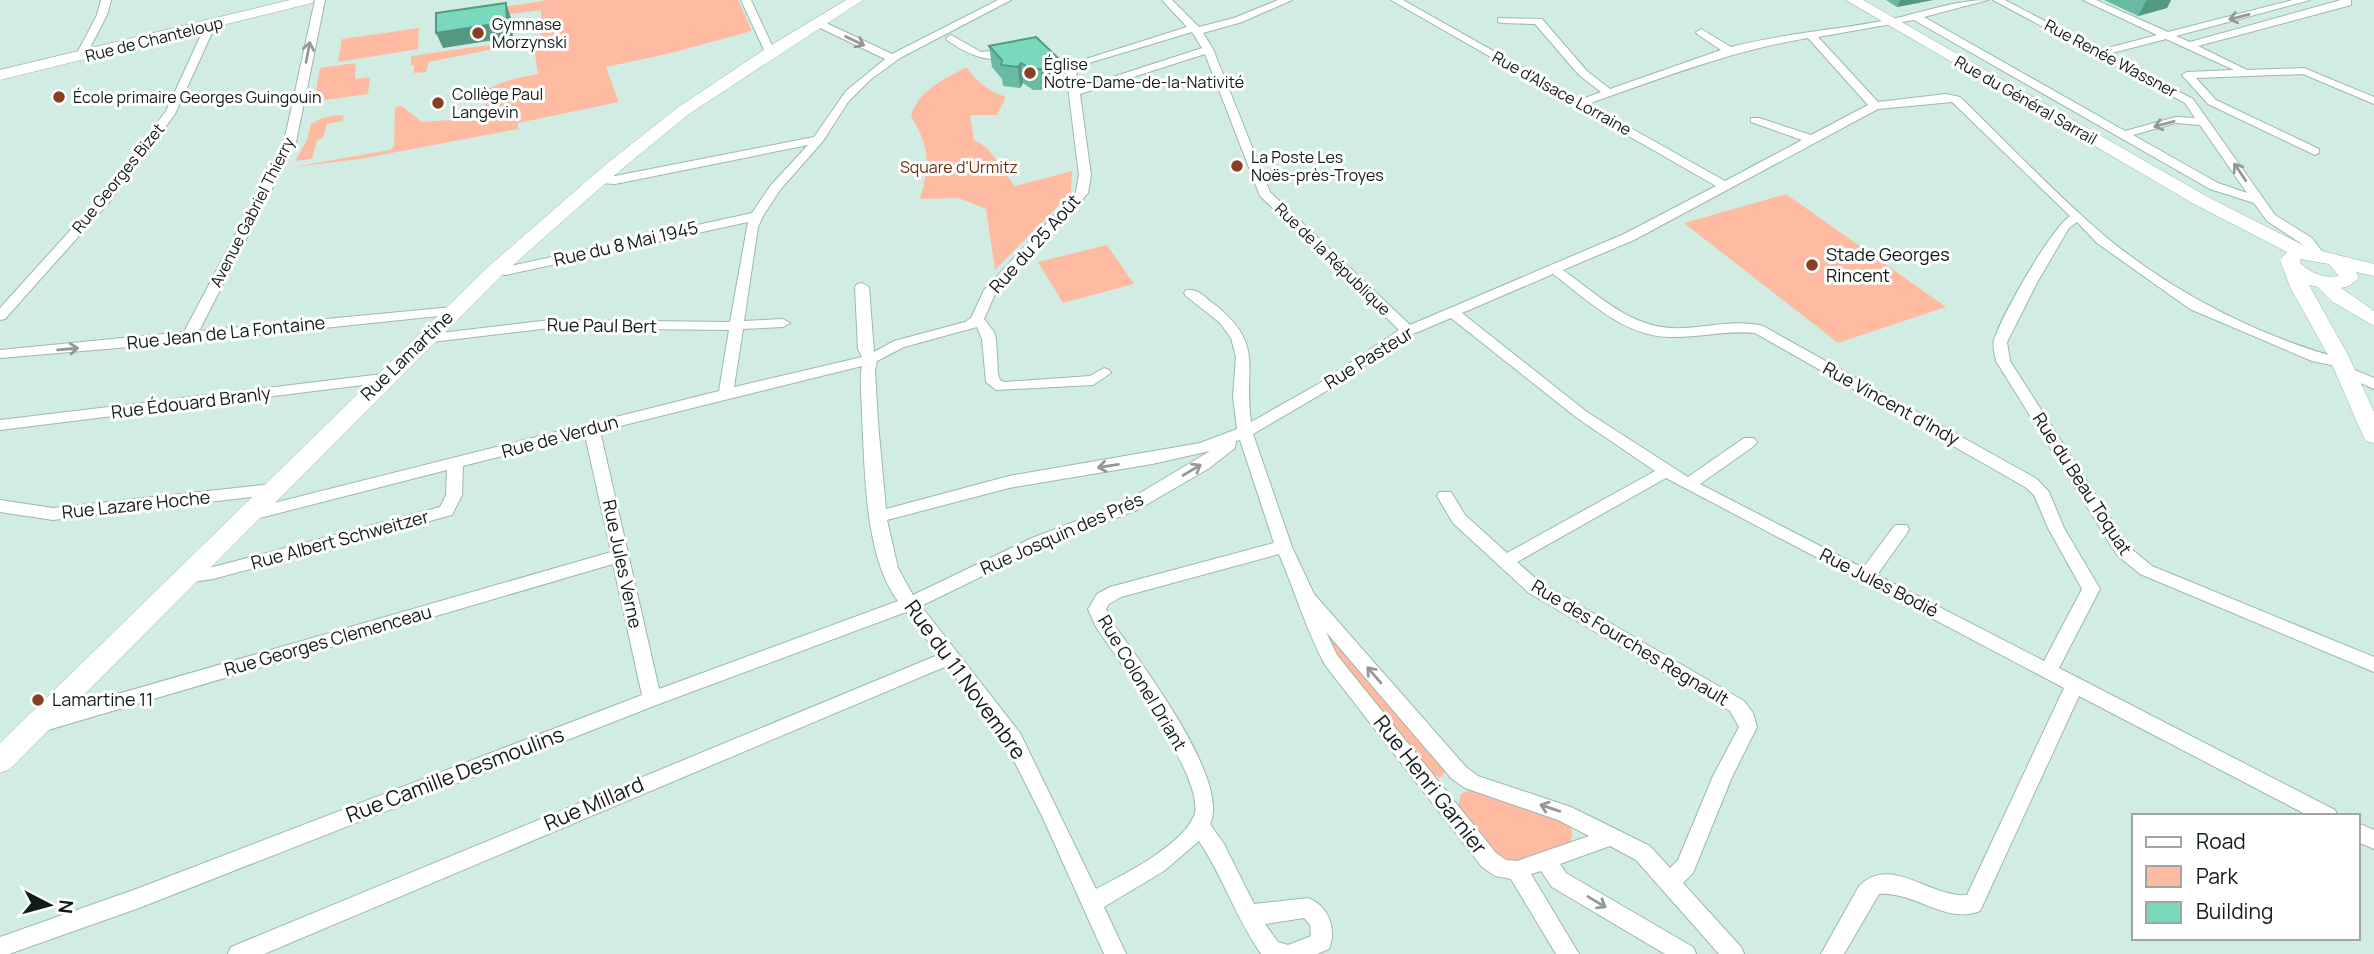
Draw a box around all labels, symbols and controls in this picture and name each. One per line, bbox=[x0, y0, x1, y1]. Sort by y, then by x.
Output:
street label: Rue de Chanteloup bbox=[83, 11, 225, 67]
one-way arrow bbox=[2228, 11, 2251, 24]
place label: Gymnase Morzynski bbox=[492, 13, 567, 53]
street label: Rue Renée Wassner bbox=[2041, 14, 2181, 102]
marker: Gymnase Morzynski bbox=[470, 25, 486, 41]
one-way arrow bbox=[844, 35, 865, 48]
one-way arrow bbox=[301, 42, 315, 64]
street label: Rue d'Alsace Lorraine bbox=[1489, 46, 1635, 140]
street label: Rue du Général Sarrail bbox=[1951, 50, 2101, 150]
place label: Église Notre-Dame-de-la-Nativité bbox=[1044, 53, 1244, 93]
marker: Église Notre-Dame-de-la-Nativité bbox=[1022, 65, 1038, 81]
place label: Collège Paul Langevin bbox=[452, 83, 543, 123]
place label: École primaire Georges Guingouin bbox=[73, 86, 322, 108]
marker: École primaire Georges Guingouin bbox=[51, 89, 67, 105]
marker: Collège Paul Langevin bbox=[430, 95, 446, 111]
one-way arrow bbox=[2153, 118, 2175, 131]
street label: Rue Georges Bizet bbox=[67, 119, 169, 237]
street label: Avenue Gabriel Thierry bbox=[205, 133, 300, 291]
place label: La Poste Les Noës-près-Troyes bbox=[1251, 146, 1384, 186]
park label: Square d'Urmitz bbox=[900, 156, 1018, 178]
marker: La Poste Les Noës-près-Troyes bbox=[1229, 158, 1245, 174]
one-way arrow bbox=[2233, 163, 2247, 183]
street label: Rue du 25 Août bbox=[983, 189, 1085, 298]
street label: Rue de la République bbox=[1270, 198, 1396, 320]
street label: Rue du 8 Mai 1945 bbox=[551, 215, 700, 271]
place label: Stade Georges Rincent bbox=[1826, 242, 1950, 287]
marker: Stade Georges Rincent bbox=[1804, 257, 1820, 273]
street label: Rue Lamartine bbox=[355, 305, 458, 405]
street label: Rue Jean de La Fontaine bbox=[125, 310, 326, 354]
street label: Rue Paul Bert bbox=[547, 312, 657, 338]
street label: Rue Pasteur bbox=[1319, 320, 1418, 394]
one-way arrow bbox=[56, 342, 79, 355]
street label: Rue Vincent d'Indy bbox=[1819, 356, 1964, 451]
street label: Rue Édouard Branly bbox=[110, 380, 273, 424]
street label: Rue du Beau Toquat bbox=[2028, 408, 2138, 559]
street label: Rue de Verdun bbox=[499, 409, 621, 463]
one-way arrow bbox=[1097, 460, 1120, 473]
one-way arrow bbox=[1182, 463, 1202, 477]
street label: Rue Lazare Hoche bbox=[61, 484, 211, 524]
street label: Rue Josquin des Prés bbox=[976, 486, 1147, 580]
street label: Rue Jules Verne bbox=[598, 497, 648, 630]
street label: Rue Albert Schweitzer bbox=[248, 504, 432, 574]
street label: Rue Jules Bodié bbox=[1816, 542, 1943, 622]
street label: Rue des Fourches Regnault bbox=[1527, 574, 1734, 711]
street label: Rue du 11 Novembre bbox=[899, 594, 1033, 765]
street label: Rue Georges Clemenceau bbox=[221, 599, 434, 681]
street label: Rue Colonel Driant bbox=[1093, 610, 1193, 755]
one-way arrow bbox=[1366, 666, 1382, 684]
place label: Lamartine 11 bbox=[52, 687, 153, 711]
marker: Lamartine 11 bbox=[30, 692, 46, 708]
street label: Rue Henri Garnier bbox=[1368, 709, 1494, 860]
street label: Rue Camille Desmoulins bbox=[342, 720, 568, 829]
street label: Rue Millard bbox=[539, 769, 648, 837]
one-way arrow bbox=[1539, 801, 1561, 813]
legend bbox=[2132, 814, 2360, 940]
text: Road bbox=[2196, 827, 2246, 855]
text: Park bbox=[2196, 862, 2238, 890]
north arrow bbox=[14, 870, 84, 940]
one-way arrow bbox=[1587, 895, 1607, 909]
text: Building bbox=[2196, 897, 2273, 925]
text: N bbox=[52, 899, 80, 915]

